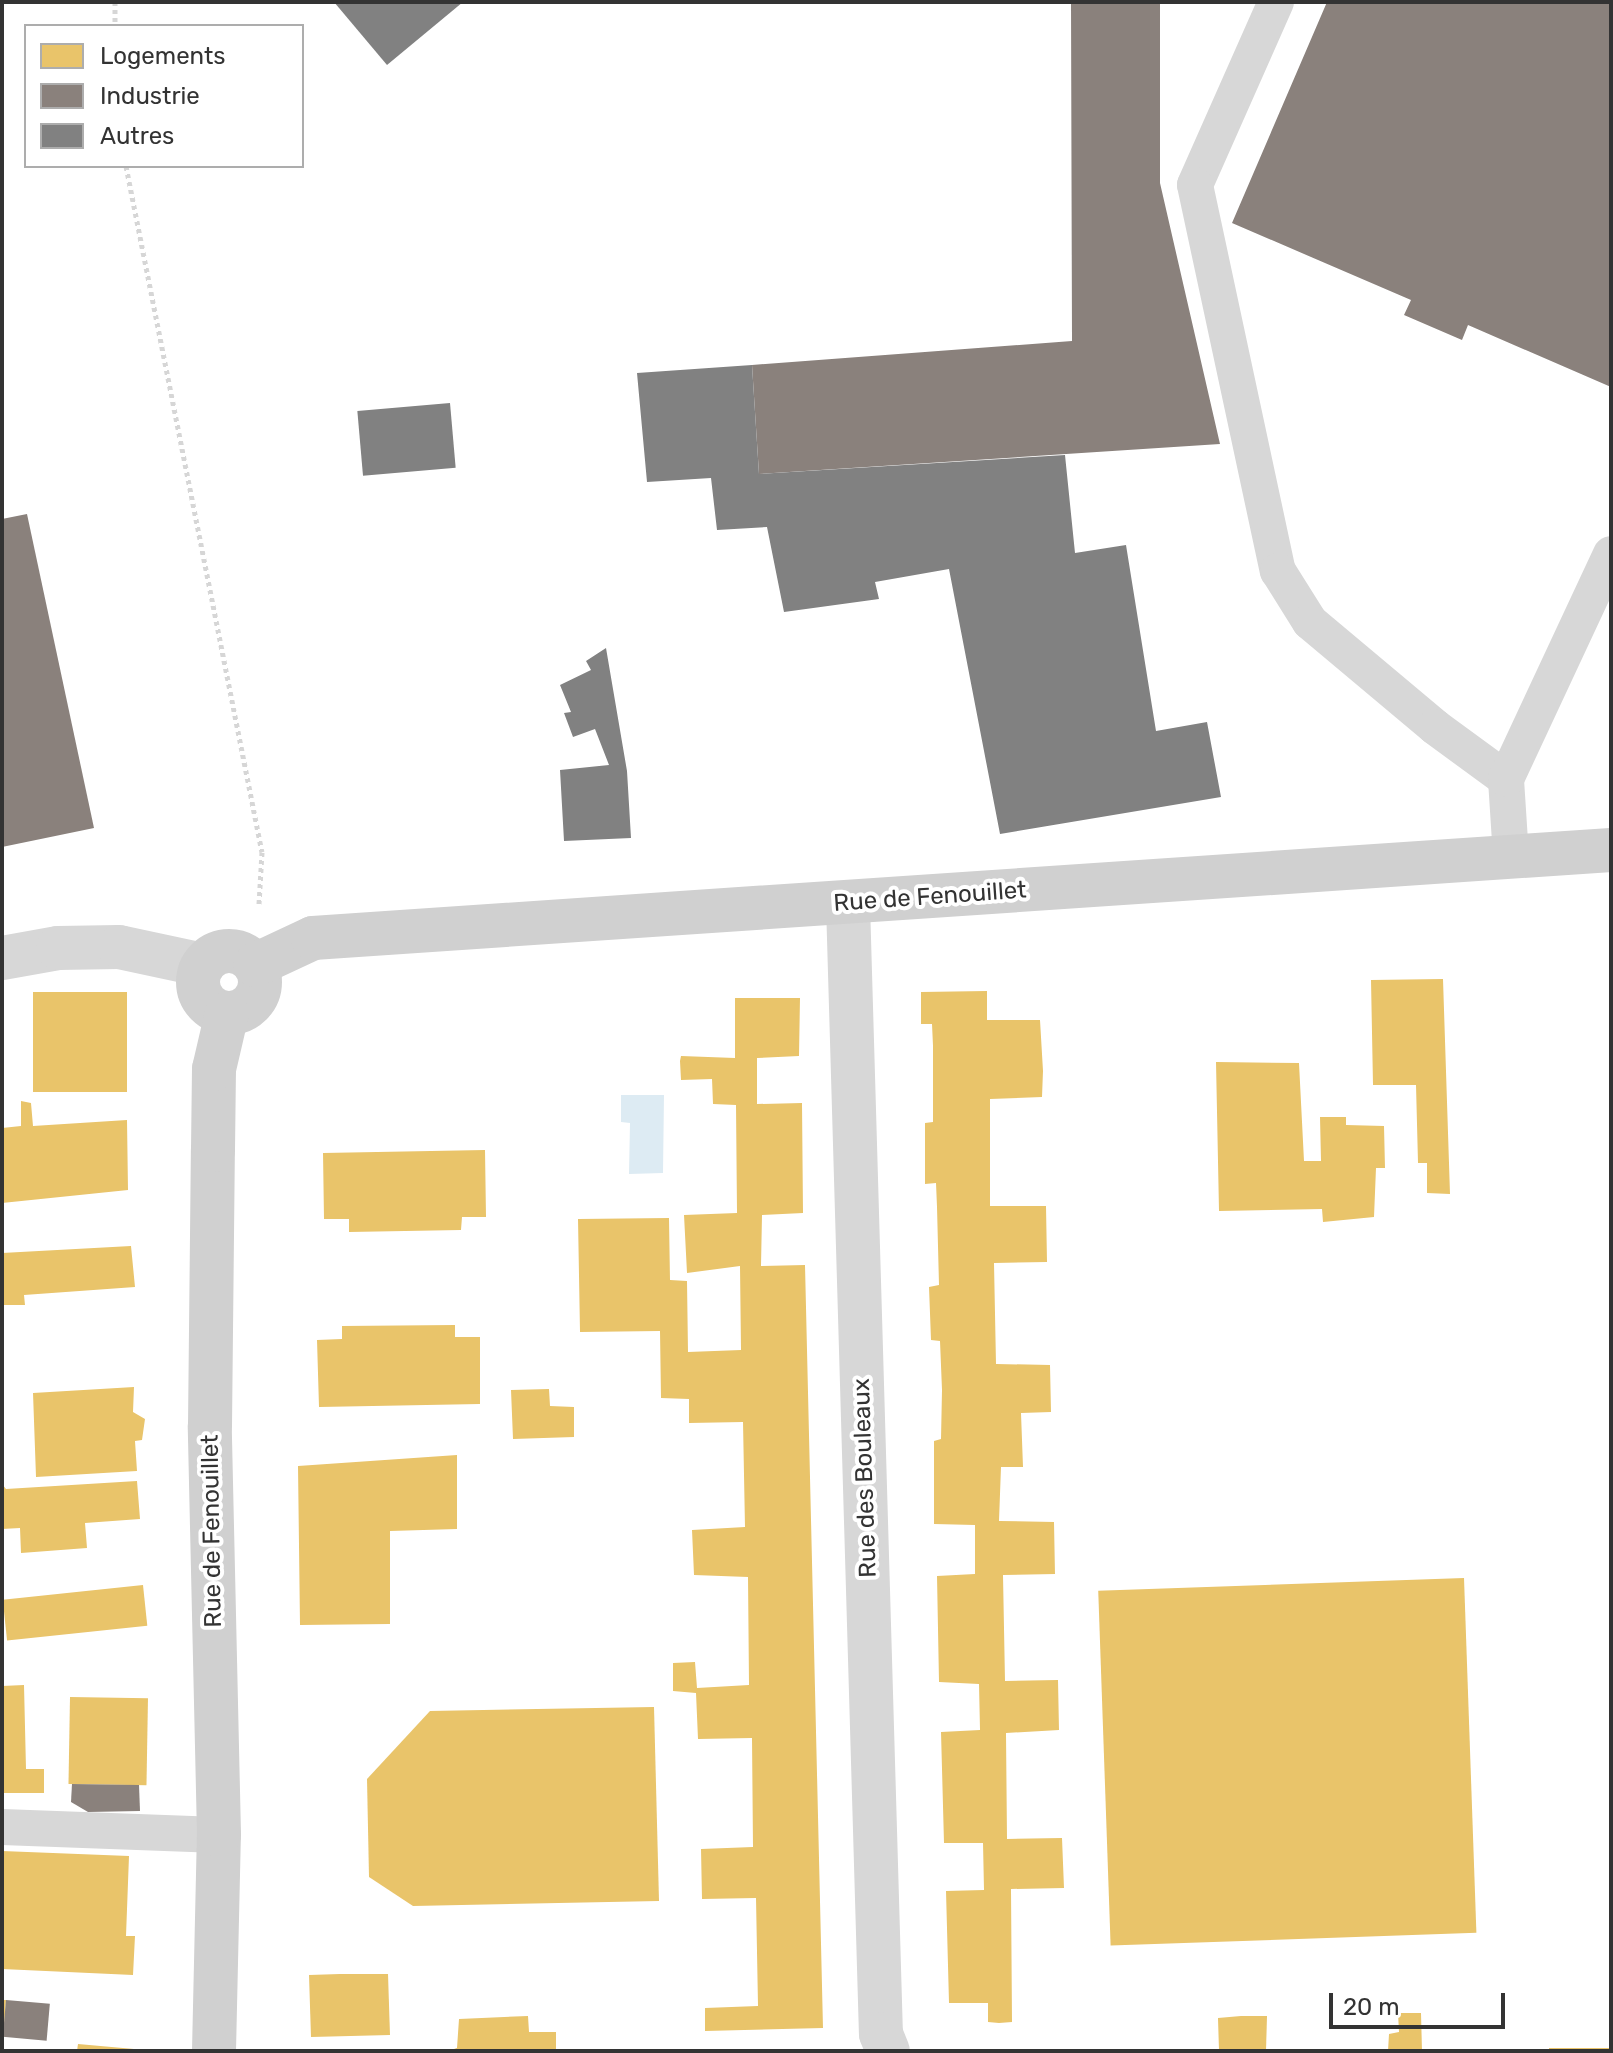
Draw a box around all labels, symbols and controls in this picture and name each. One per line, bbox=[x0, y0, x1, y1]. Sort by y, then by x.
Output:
legend bbox=[24, 24, 304, 168]
text: Logements bbox=[100, 42, 226, 70]
text: Industrie bbox=[100, 82, 200, 110]
text: Autres bbox=[100, 122, 174, 150]
street label: Rue de Fenouillet bbox=[833, 876, 1027, 918]
street label: Rue des Bouleaux bbox=[847, 1378, 883, 1578]
street label: Rue de Fenouillet bbox=[196, 1434, 228, 1628]
scale bar bbox=[1333, 1977, 1509, 2027]
text: 20 m bbox=[1343, 1993, 1400, 2021]

